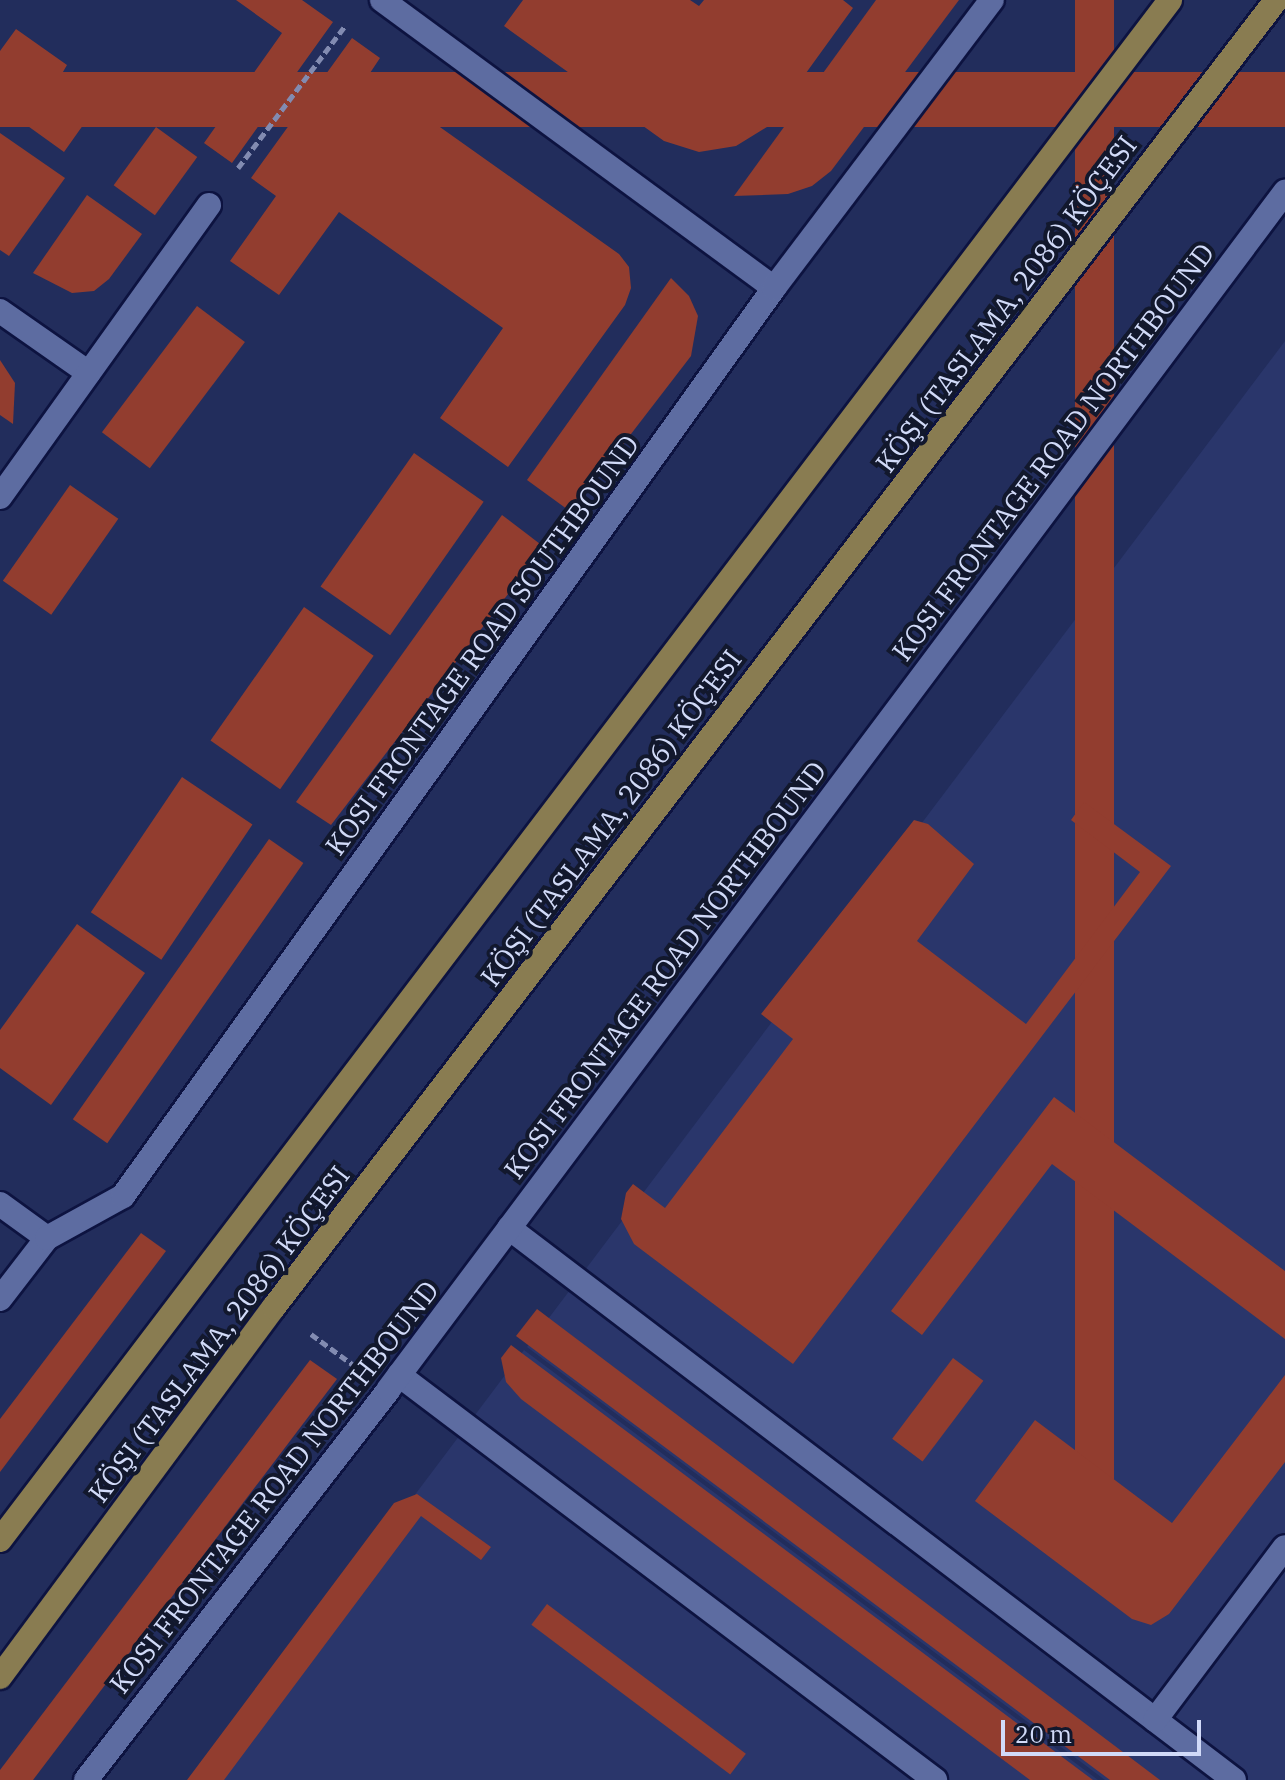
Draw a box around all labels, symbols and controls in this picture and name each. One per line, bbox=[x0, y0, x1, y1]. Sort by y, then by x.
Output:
street label: KÖŞI (TASLAMA, 2086) KÖÇESI bbox=[868, 129, 1144, 479]
street label: KOSI FRONTAGE ROAD NORTHBOUND bbox=[885, 237, 1221, 667]
street label: KOSI FRONTAGE ROAD SOUTHBOUND bbox=[318, 428, 646, 862]
street label: KÖŞI (TASLAMA, 2086) KÖÇESI bbox=[473, 643, 749, 993]
street label: KOSI FRONTAGE ROAD NORTHBOUND bbox=[497, 755, 833, 1185]
street label: KÖŞI (TASLAMA, 2086) KÖÇESI bbox=[81, 1159, 357, 1509]
street label: KOSI FRONTAGE ROAD NORTHBOUND bbox=[103, 1274, 445, 1700]
scale bar bbox=[1005, 1704, 1205, 1754]
text: 20 m bbox=[1015, 1718, 1072, 1750]

